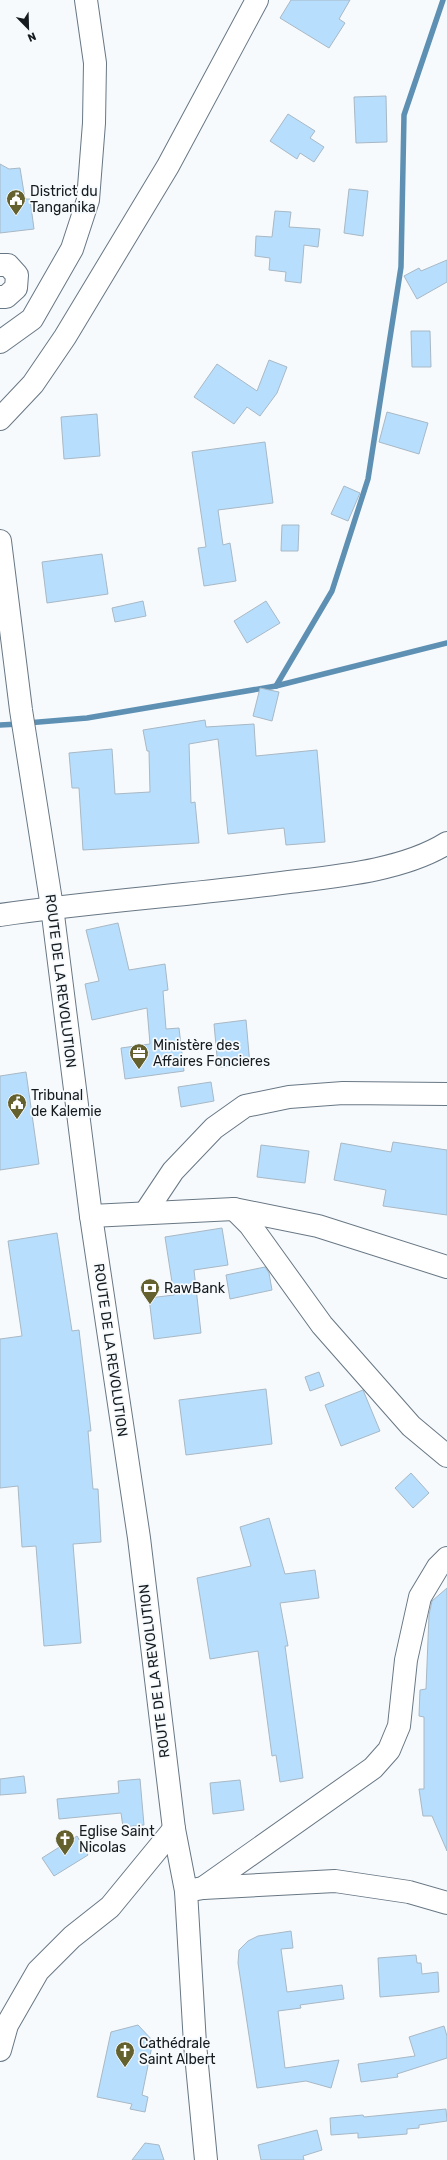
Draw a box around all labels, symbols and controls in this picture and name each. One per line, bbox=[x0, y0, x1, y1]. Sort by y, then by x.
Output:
north arrow bbox=[8, 8, 48, 48]
text: N bbox=[25, 29, 38, 44]
place label: District du Tanganika bbox=[30, 183, 98, 216]
public building icon: District du Tanganika bbox=[5, 188, 27, 216]
street label: ROUTE DE LA REVOLUTION bbox=[41, 893, 80, 1069]
place label: Ministère des Affaires Foncieres bbox=[153, 1037, 270, 1070]
office icon: Ministère des Affaires Foncieres bbox=[128, 1042, 150, 1070]
place label: Tribunal de Kalemie bbox=[31, 1087, 102, 1120]
public building icon: Tribunal de Kalemie bbox=[6, 1092, 28, 1120]
street label: ROUTE DE LA REVOLUTION bbox=[90, 1262, 131, 1438]
bank icon: RawBank bbox=[139, 1277, 161, 1305]
place label: RawBank bbox=[164, 1280, 226, 1297]
street label: ROUTE DE LA REVOLUTION bbox=[135, 1583, 174, 1759]
place label: Eglise Saint Nicolas bbox=[79, 1823, 155, 1856]
church icon: Eglise Saint Nicolas bbox=[54, 1828, 76, 1856]
place label: Cathédrale Saint Albert bbox=[139, 2035, 216, 2068]
church icon: Cathédrale Saint Albert bbox=[114, 2040, 136, 2068]

